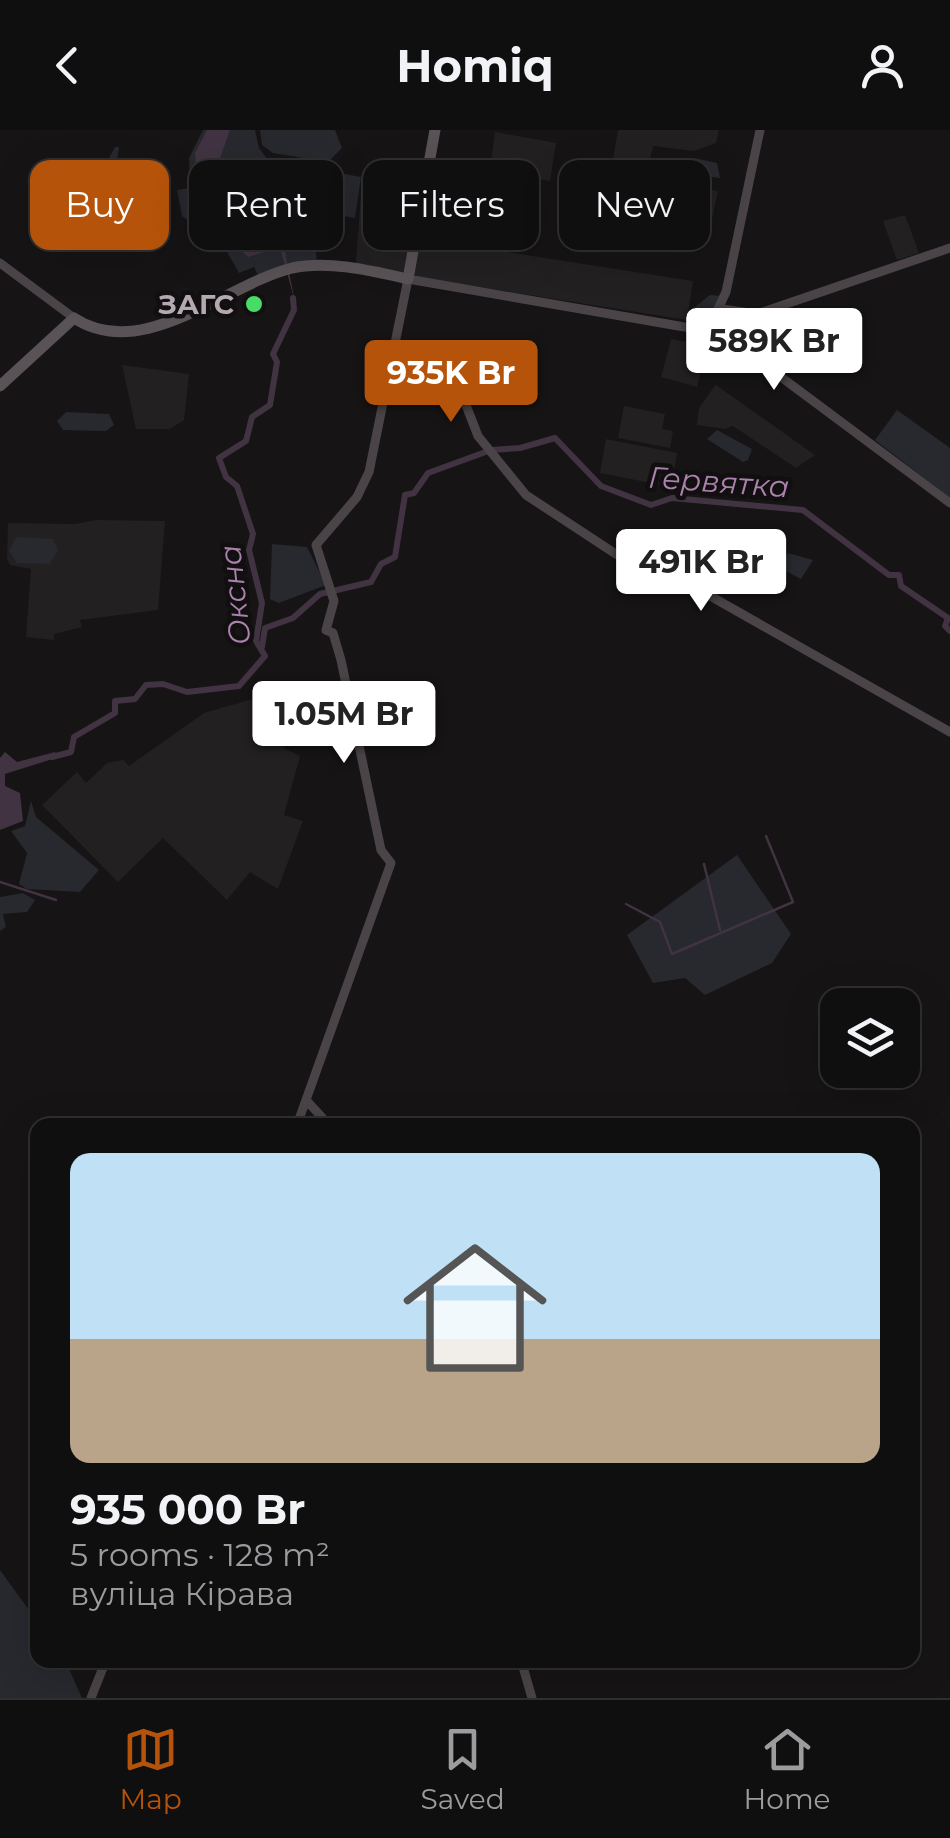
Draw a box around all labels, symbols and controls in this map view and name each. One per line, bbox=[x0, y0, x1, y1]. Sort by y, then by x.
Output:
icon: back bbox=[40, 38, 95, 93]
text: Homiq bbox=[396, 38, 554, 93]
icon: person bbox=[855, 38, 910, 93]
chip: Buy bbox=[30, 160, 169, 250]
chip: Rent bbox=[189, 160, 343, 250]
chip: Filters bbox=[363, 160, 539, 250]
chip: New bbox=[559, 160, 710, 250]
place label: ЗАГС bbox=[157, 287, 234, 321]
marker: ЗАГС bbox=[243, 293, 265, 315]
pin: 589K Br bbox=[682, 308, 866, 393]
text: 589K Br bbox=[708, 321, 840, 360]
pin: 935K Br bbox=[359, 340, 543, 425]
text: 935K Br bbox=[387, 353, 515, 392]
water label: Гервятка bbox=[647, 459, 791, 505]
pin: 491K Br bbox=[609, 529, 793, 614]
text: 491K Br bbox=[638, 542, 764, 581]
water label: Оксна bbox=[211, 543, 259, 647]
pin: 1.05M Br bbox=[241, 681, 447, 766]
text: 1.05M Br bbox=[274, 694, 414, 733]
map controls bbox=[820, 988, 920, 1088]
button: layers bbox=[820, 988, 920, 1088]
icon: home bbox=[385, 1218, 565, 1398]
text: 935 000 Br bbox=[70, 1483, 305, 1535]
text: 5 rooms · 128 m² bbox=[70, 1535, 330, 1574]
text: вуліца Кірава bbox=[70, 1574, 294, 1613]
tab: Map bbox=[119, 1722, 182, 1816]
tab: Saved bbox=[421, 1722, 505, 1816]
tab: Home bbox=[744, 1722, 831, 1816]

